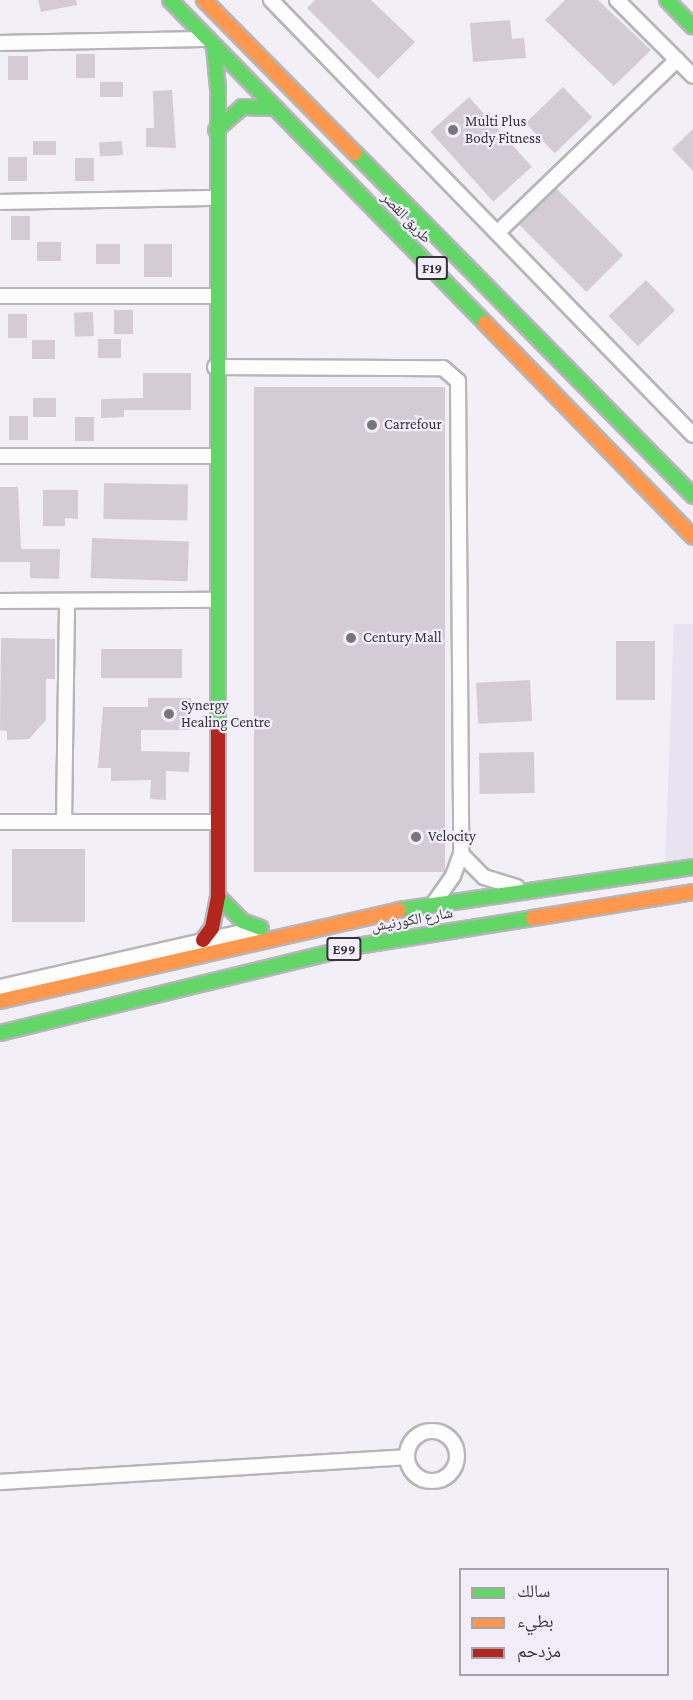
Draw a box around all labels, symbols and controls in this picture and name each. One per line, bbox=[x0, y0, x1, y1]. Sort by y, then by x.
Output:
place label: Multi Plus Body Fitness bbox=[465, 112, 541, 147]
marker: Multi Plus Body Fitness bbox=[446, 123, 460, 137]
street label: طريق القصر bbox=[377, 189, 435, 247]
road number: F19 bbox=[416, 257, 448, 279]
place label: Carrefour bbox=[384, 416, 442, 434]
marker: Carrefour bbox=[365, 418, 379, 432]
place label: Century Mall bbox=[363, 629, 442, 647]
marker: Century Mall bbox=[344, 631, 358, 645]
place label: Synergy Healing Centre bbox=[181, 696, 270, 731]
marker: Synergy Healing Centre bbox=[162, 707, 176, 721]
place label: Velocity bbox=[428, 828, 476, 846]
marker: Velocity bbox=[409, 830, 423, 844]
street label: شارع الكورنيش bbox=[370, 904, 454, 936]
road number: E99 bbox=[326, 938, 362, 960]
legend bbox=[459, 1568, 669, 1676]
text: سالك bbox=[517, 1581, 550, 1601]
text: بطيء bbox=[517, 1611, 554, 1631]
text: مزدحم bbox=[517, 1641, 561, 1661]

